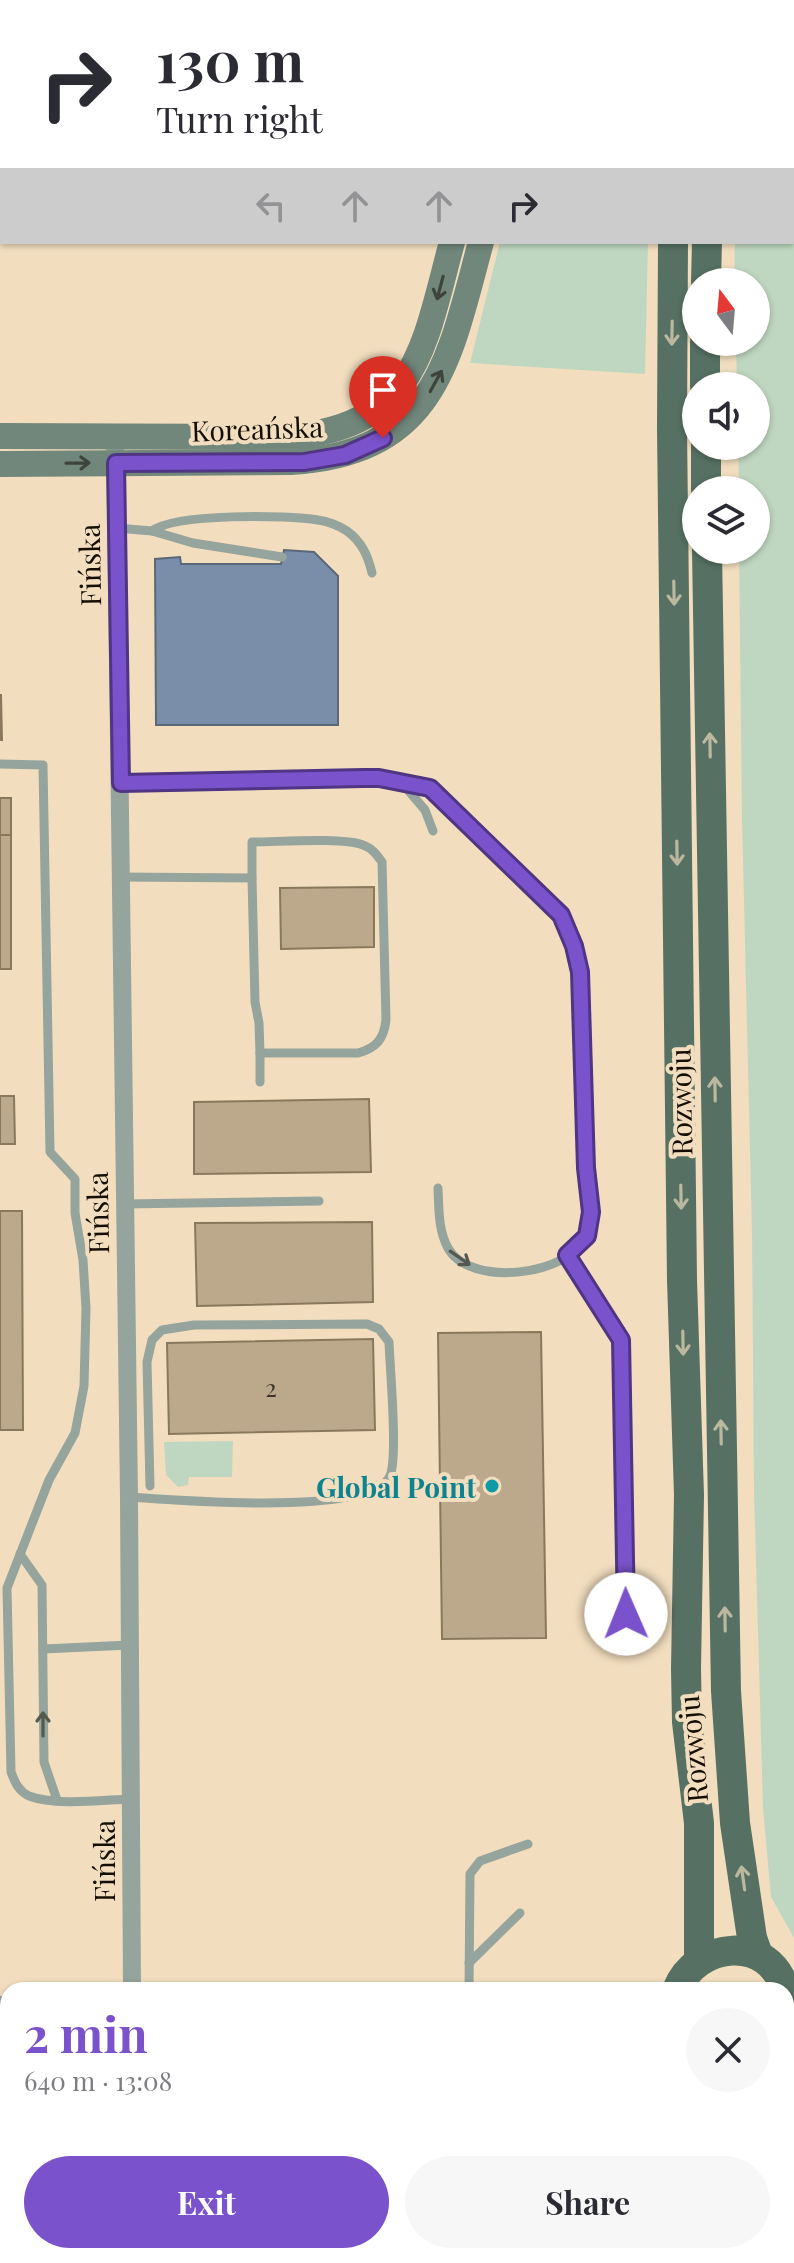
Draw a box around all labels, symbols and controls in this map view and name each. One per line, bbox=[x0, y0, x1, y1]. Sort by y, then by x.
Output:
text: 130 m bbox=[156, 22, 304, 97]
icon: right bbox=[24, 32, 128, 136]
text: Turn right bbox=[156, 94, 323, 142]
icon: left bbox=[249, 184, 293, 228]
icon: ahead bbox=[333, 184, 377, 228]
icon: ahead bbox=[417, 184, 461, 228]
icon: right bbox=[501, 184, 545, 228]
north arrow bbox=[682, 268, 770, 356]
map controls bbox=[682, 268, 770, 564]
one-way arrow bbox=[431, 274, 446, 300]
one-way arrow bbox=[664, 319, 680, 346]
pin bbox=[349, 356, 417, 438]
icon: arrive bbox=[361, 368, 405, 412]
one-way arrow bbox=[428, 370, 444, 393]
button: sound bbox=[682, 372, 770, 460]
street label: Koreańska bbox=[190, 407, 324, 449]
one-way arrow bbox=[64, 456, 91, 471]
button: layers bbox=[682, 476, 770, 564]
street label: Fińska bbox=[70, 523, 108, 607]
one-way arrow bbox=[666, 579, 682, 606]
one-way arrow bbox=[702, 732, 718, 759]
one-way arrow bbox=[669, 839, 685, 866]
street label: Rozwoju bbox=[661, 1048, 699, 1156]
one-way arrow bbox=[708, 1076, 723, 1103]
street label: Fińska bbox=[78, 1171, 116, 1255]
one-way arrow bbox=[673, 1183, 689, 1210]
one-way arrow bbox=[449, 1250, 471, 1266]
one-way arrow bbox=[675, 1329, 691, 1356]
house number: 2 bbox=[265, 1371, 277, 1403]
one-way arrow bbox=[713, 1419, 728, 1446]
place label: Global Point bbox=[316, 1468, 476, 1505]
marker: Global Point bbox=[483, 1477, 501, 1495]
position arrow bbox=[584, 1572, 668, 1656]
one-way arrow bbox=[717, 1606, 732, 1633]
street label: Rozwoju bbox=[669, 1694, 715, 1804]
one-way arrow bbox=[36, 1711, 51, 1738]
street label: Fińska bbox=[85, 1820, 122, 1902]
one-way arrow bbox=[735, 1866, 750, 1892]
text: 2 min bbox=[24, 2001, 148, 2065]
button: close bbox=[686, 2008, 770, 2092]
text: 640 m · 13:08 bbox=[24, 2063, 172, 2098]
button: Exit bbox=[24, 2156, 389, 2248]
button: Share bbox=[405, 2156, 770, 2248]

